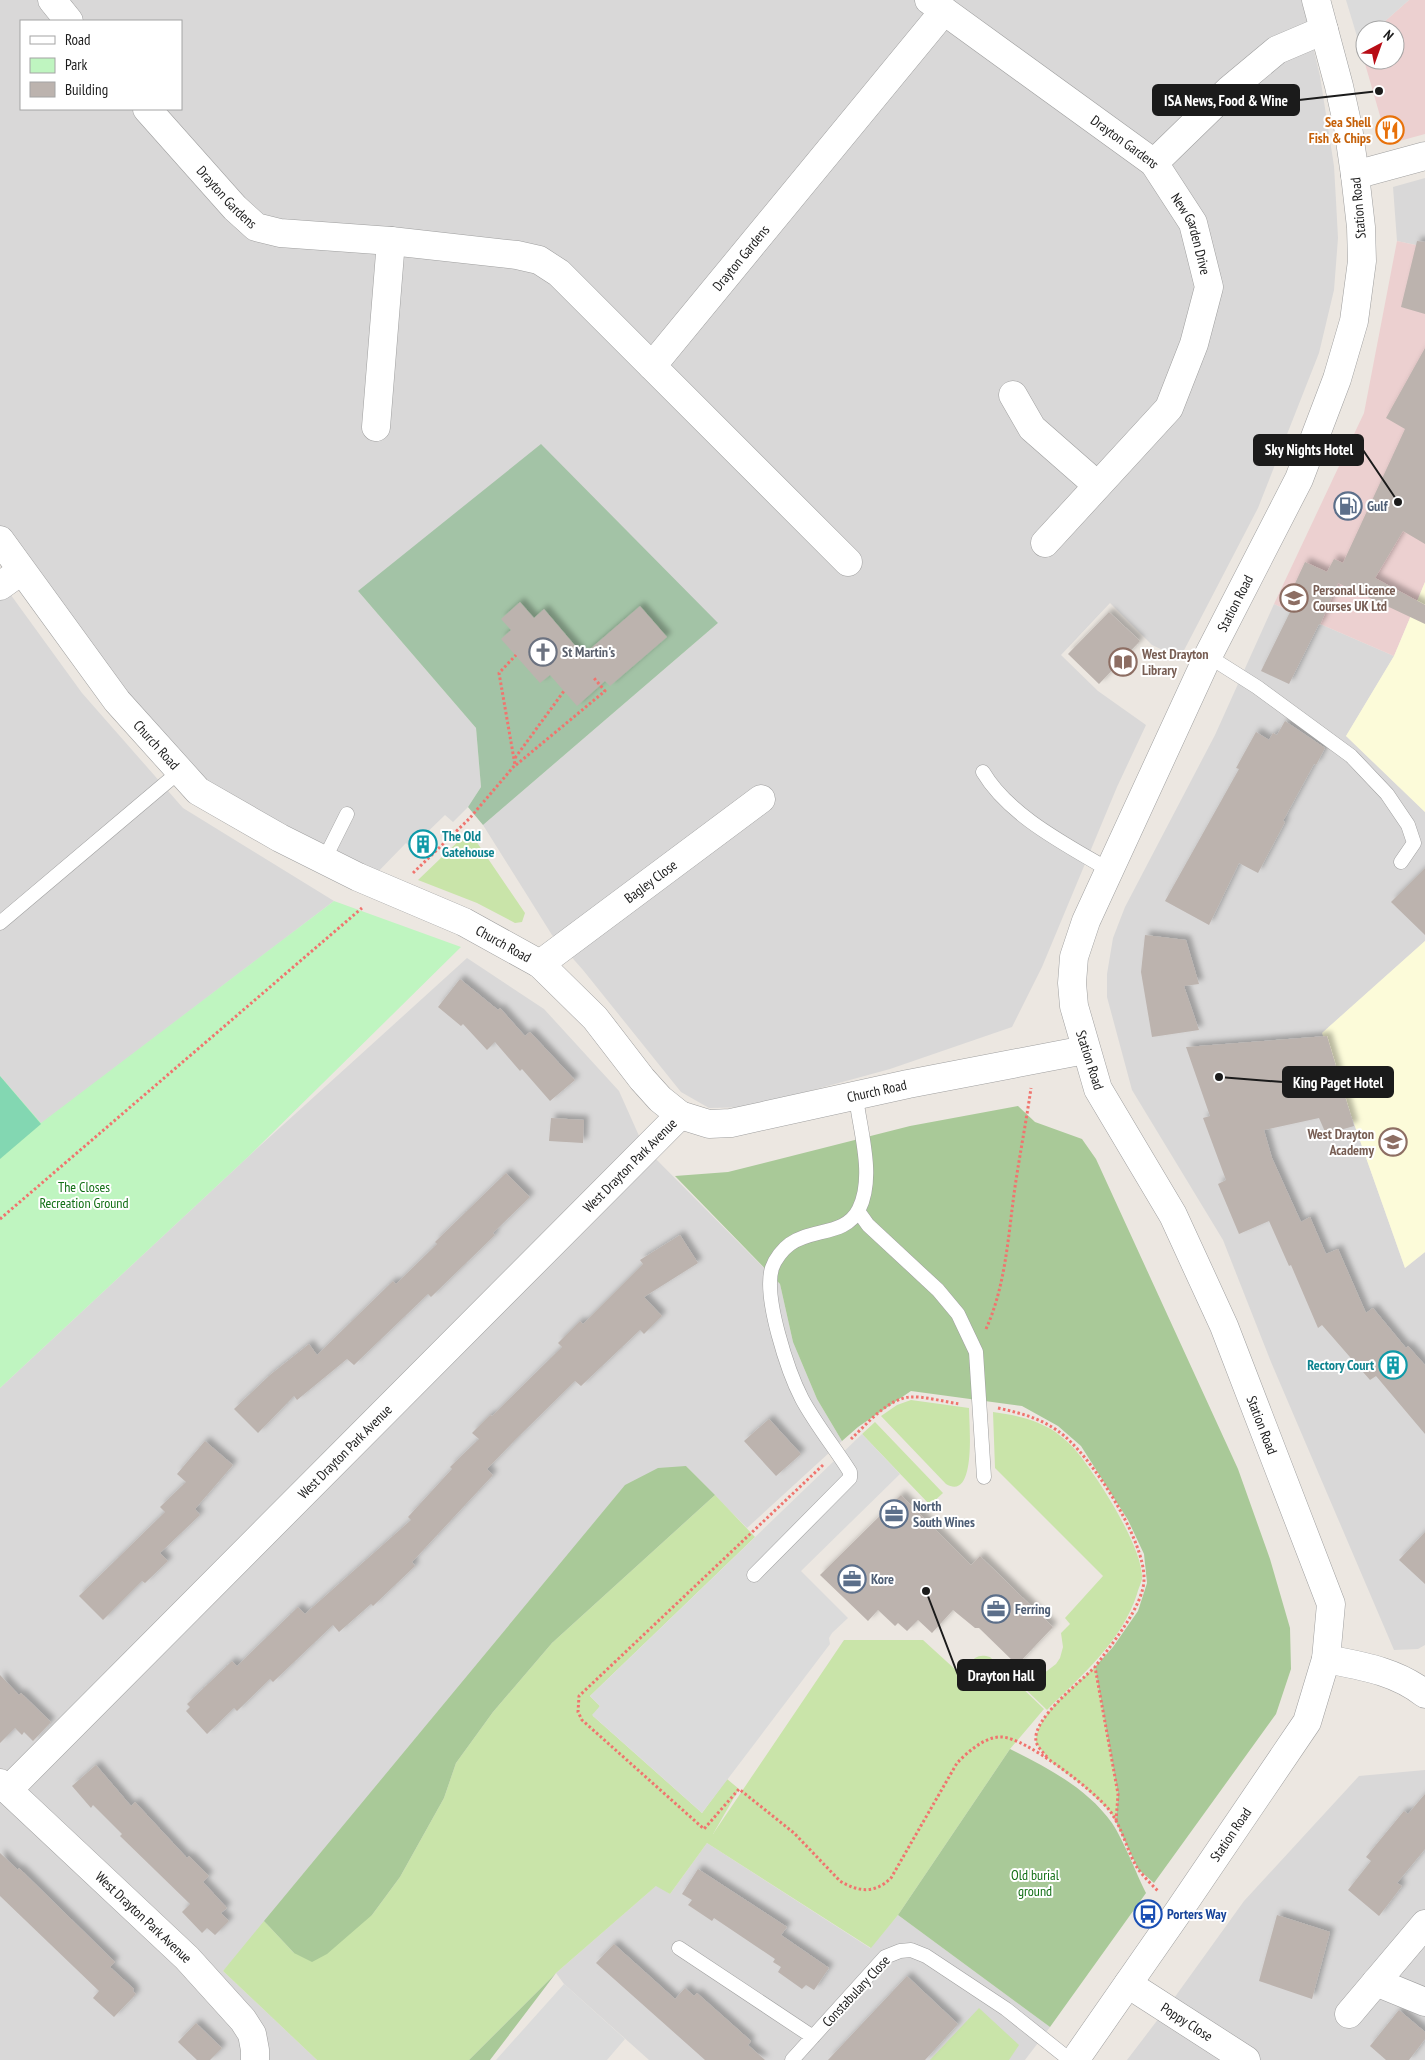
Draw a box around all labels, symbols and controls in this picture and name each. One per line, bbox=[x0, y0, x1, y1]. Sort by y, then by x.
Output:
legend bbox=[20, 20, 182, 110]
north arrow bbox=[1355, 20, 1405, 70]
text: N bbox=[1380, 26, 1397, 44]
text: Road bbox=[65, 30, 91, 49]
text: Park bbox=[65, 55, 87, 74]
text: Building bbox=[65, 80, 108, 99]
callout: ISA News, Food & Wine bbox=[1153, 85, 1299, 115]
text: ISA News, Food & Wine bbox=[1164, 91, 1288, 110]
street label: Drayton Gardens bbox=[1087, 111, 1164, 172]
place label: Sea Shell Fish & Chips bbox=[1309, 113, 1372, 147]
restaurant icon: Sea Shell Fish & Chips bbox=[1375, 115, 1405, 145]
street label: Drayton Gardens bbox=[193, 162, 261, 233]
street label: Station Road bbox=[1346, 177, 1370, 239]
street label: New Garden Drive bbox=[1167, 190, 1215, 277]
street label: Drayton Gardens bbox=[709, 221, 773, 295]
callout: Sky Nights Hotel bbox=[1254, 435, 1363, 465]
text: Sky Nights Hotel bbox=[1265, 440, 1353, 459]
fuel station icon: Gulf bbox=[1333, 491, 1363, 521]
place label: Gulf bbox=[1367, 497, 1389, 515]
street label: Station Road bbox=[1213, 572, 1257, 635]
place label: Personal Licence Courses UK Ltd bbox=[1313, 581, 1396, 615]
school or university icon: Personal Licence Courses UK Ltd bbox=[1279, 583, 1309, 613]
church icon: St Martin's bbox=[528, 637, 558, 667]
place label: St Martin's bbox=[562, 643, 615, 661]
place label: West Drayton Library bbox=[1141, 645, 1209, 679]
library icon: West Drayton Library bbox=[1108, 647, 1138, 677]
street label: Church Road bbox=[130, 716, 183, 773]
place label: The Old Gatehouse bbox=[442, 827, 495, 861]
building icon: The Old Gatehouse bbox=[408, 829, 438, 859]
street label: Bagley Close bbox=[621, 856, 681, 907]
street label: Church Road bbox=[473, 921, 534, 966]
street label: Station Road bbox=[1072, 1028, 1108, 1092]
callout: King Paget Hotel bbox=[1283, 1067, 1393, 1097]
text: King Paget Hotel bbox=[1293, 1073, 1383, 1092]
street label: Church Road bbox=[845, 1076, 908, 1106]
street label: West Drayton Park Avenue bbox=[579, 1114, 681, 1216]
place label: West Drayton Academy bbox=[1306, 1125, 1374, 1159]
school or university icon: West Drayton Academy bbox=[1378, 1127, 1408, 1157]
park label: The Closes Recreation Ground bbox=[39, 1178, 129, 1212]
building icon: Rectory Court bbox=[1378, 1350, 1408, 1380]
place label: Rectory Court bbox=[1307, 1356, 1374, 1374]
street label: Station Road bbox=[1243, 1393, 1281, 1457]
street label: West Drayton Park Avenue bbox=[294, 1401, 396, 1503]
place label: North South Wines bbox=[913, 1497, 975, 1531]
office icon: North South Wines bbox=[879, 1499, 909, 1529]
office icon: Kore bbox=[837, 1564, 867, 1594]
place label: Kore bbox=[871, 1570, 894, 1588]
office icon: Ferring bbox=[981, 1594, 1011, 1624]
place label: Ferring bbox=[1015, 1600, 1051, 1618]
callout: Drayton Hall bbox=[958, 1660, 1045, 1690]
text: Drayton Hall bbox=[968, 1666, 1035, 1685]
street label: Station Road bbox=[1206, 1804, 1255, 1865]
park label: Old burial ground bbox=[1011, 1866, 1060, 1900]
street label: West Drayton Park Avenue bbox=[92, 1868, 196, 1967]
bus stop icon: Porters Way bbox=[1133, 1899, 1163, 1929]
place label: Porters Way bbox=[1167, 1905, 1227, 1923]
street label: Constabulary Close bbox=[818, 1951, 894, 2031]
street label: Poppy Close bbox=[1158, 1999, 1216, 2045]

